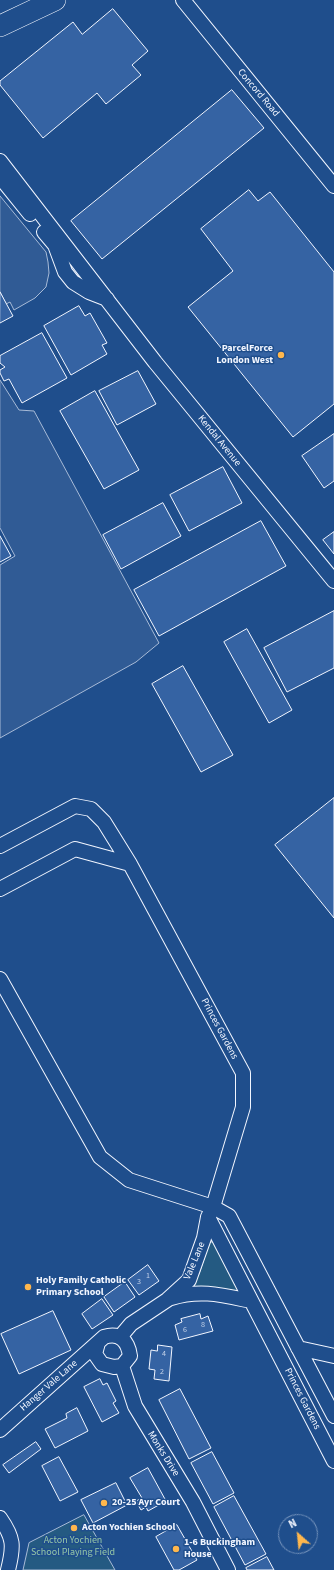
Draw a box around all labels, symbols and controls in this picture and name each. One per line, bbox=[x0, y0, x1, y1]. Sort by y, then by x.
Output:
street label: Concord Road bbox=[235, 67, 281, 119]
place label: ParcelForce London West bbox=[216, 343, 273, 366]
marker: ParcelForce London West bbox=[276, 350, 286, 360]
street label: Kendal Avenue bbox=[195, 413, 243, 469]
street label: Princes Gardens bbox=[198, 996, 240, 1062]
street label: Vale Lane bbox=[182, 1240, 208, 1282]
house number: 1 bbox=[146, 1271, 150, 1281]
place label: Holy Family Catholic Primary School bbox=[36, 1275, 126, 1298]
house number: 3 bbox=[137, 1277, 141, 1287]
marker: Holy Family Catholic Primary School bbox=[23, 1282, 33, 1292]
house number: 8 bbox=[201, 1320, 205, 1330]
house number: 6 bbox=[183, 1325, 187, 1335]
house number: 4 bbox=[162, 1349, 166, 1359]
street label: Hanger Vale Lane bbox=[18, 1358, 80, 1414]
street label: Princes Gardens bbox=[281, 1366, 323, 1432]
house number: 2 bbox=[160, 1367, 164, 1377]
street label: Monks Drive bbox=[144, 1429, 182, 1479]
place label: 20-25 Ayr Court bbox=[112, 1497, 180, 1509]
marker: 20-25 Ayr Court bbox=[99, 1498, 109, 1508]
north arrow bbox=[278, 1514, 318, 1554]
text: N bbox=[286, 1515, 299, 1532]
place label: Acton Yochien School bbox=[82, 1522, 175, 1534]
marker: Acton Yochien School bbox=[69, 1523, 79, 1533]
park label: Acton Yochien School Playing Field bbox=[31, 1535, 115, 1558]
place label: 1-6 Buckingham House bbox=[184, 1537, 255, 1560]
marker: 1-6 Buckingham House bbox=[171, 1544, 181, 1554]

